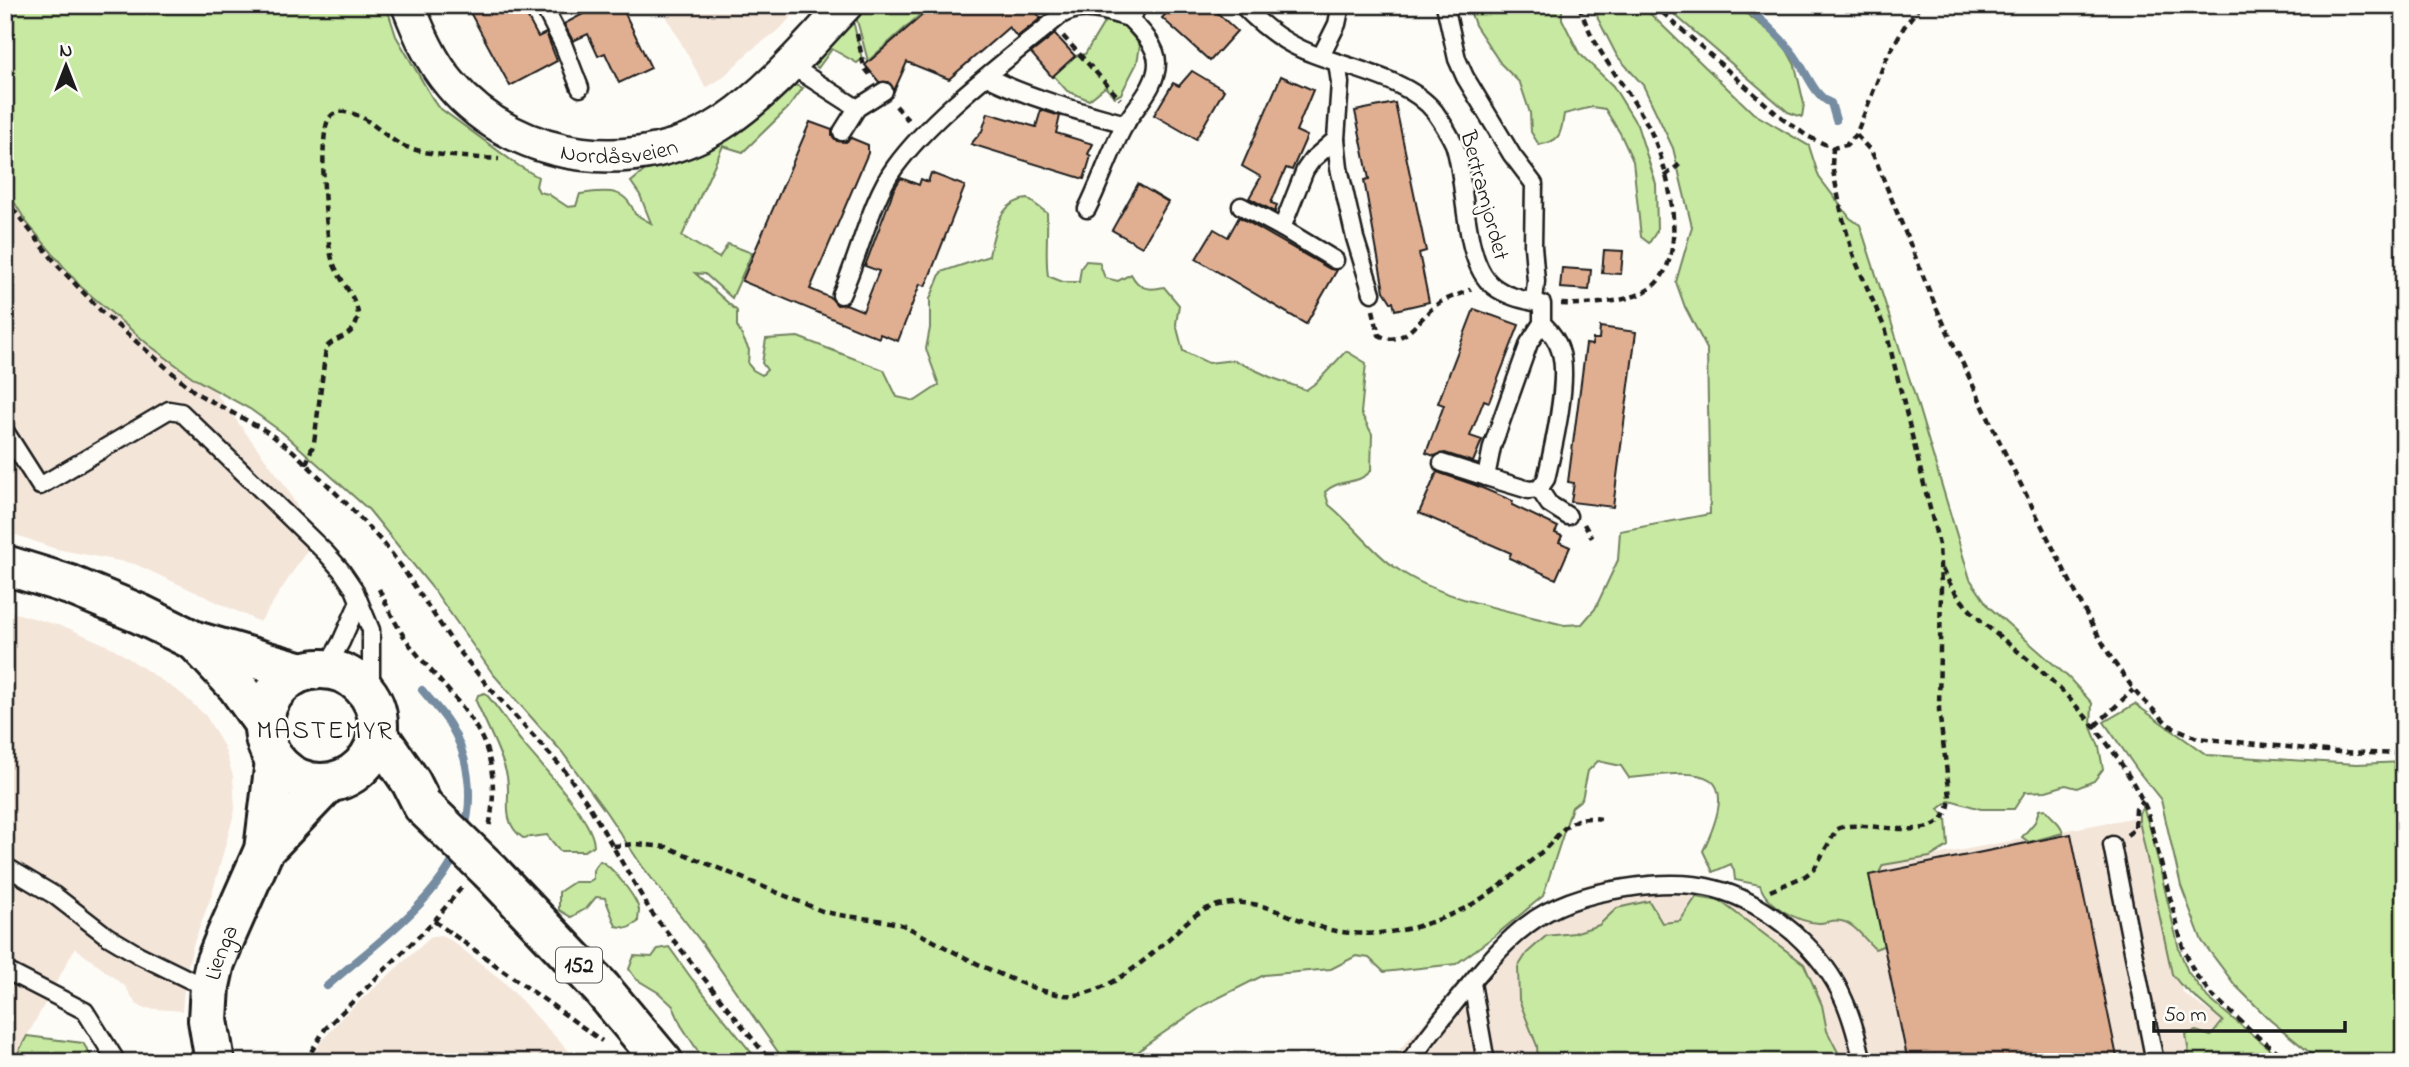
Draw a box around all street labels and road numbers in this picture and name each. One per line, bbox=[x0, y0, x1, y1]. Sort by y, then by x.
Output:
street label: Bertramjordet bbox=[1450, 126, 1517, 264]
street label: Nordåsveien bbox=[557, 131, 682, 175]
street label: Lienga bbox=[198, 920, 248, 983]
road number: 152 bbox=[556, 948, 602, 982]

